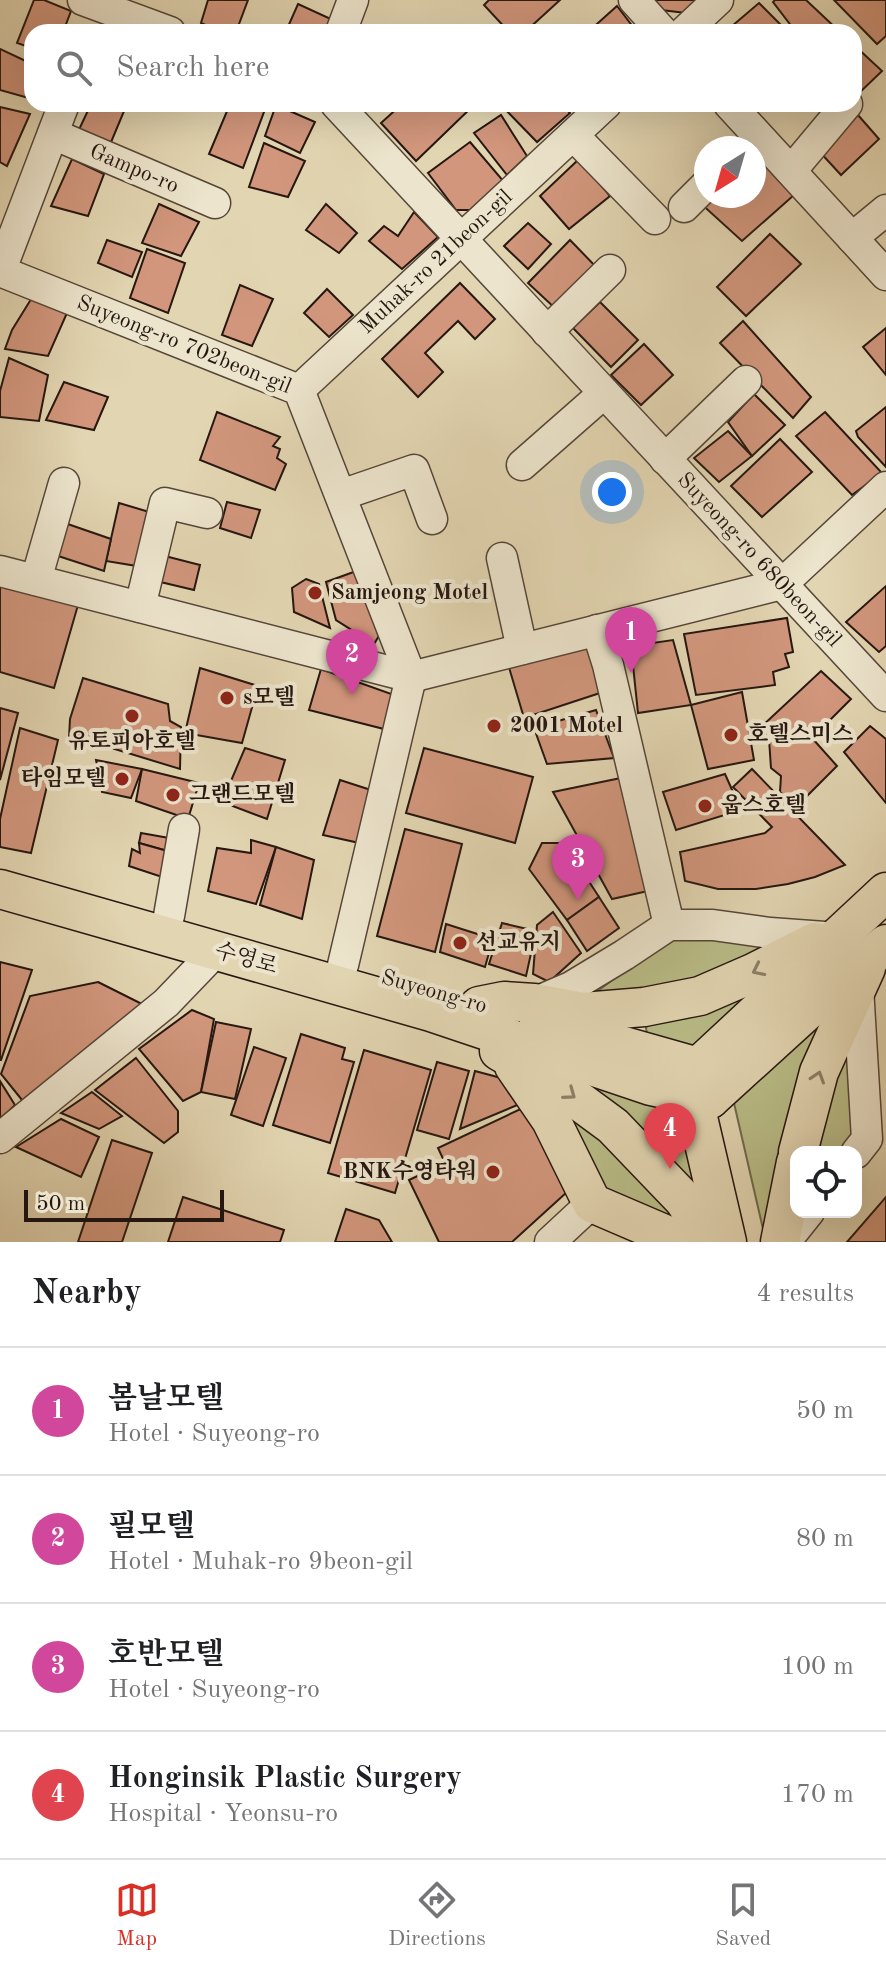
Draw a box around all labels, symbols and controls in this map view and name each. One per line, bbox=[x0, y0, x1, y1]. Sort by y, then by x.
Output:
search box bbox=[24, 24, 862, 112]
icon: search bbox=[52, 46, 96, 90]
text: Search here bbox=[116, 53, 270, 83]
north arrow bbox=[694, 136, 766, 208]
street label: Gampo-ro bbox=[86, 140, 182, 198]
street label: Muhak-ro 21beon-gil bbox=[355, 186, 517, 338]
street label: Suyeong-ro 702beon-gil bbox=[74, 292, 295, 398]
street label: Suyeong-ro 680beon-gil bbox=[673, 469, 845, 651]
your location bbox=[592, 472, 632, 512]
place label: Samjeong Motel bbox=[331, 582, 489, 604]
marker: Samjeong Motel bbox=[306, 584, 324, 602]
pin: 1 bbox=[605, 607, 657, 673]
pin: 2 bbox=[326, 629, 378, 695]
place label: s모텔 bbox=[243, 684, 295, 709]
marker: s모텔 bbox=[218, 689, 236, 707]
marker: 유토피아호텔 bbox=[123, 707, 141, 725]
place label: 2001 Motel bbox=[510, 715, 623, 737]
marker: 2001 Motel bbox=[485, 717, 503, 735]
place label: 호텔스미스 bbox=[747, 721, 853, 746]
marker: 호텔스미스 bbox=[722, 726, 740, 744]
place label: 유토피아호텔 bbox=[68, 728, 196, 753]
place label: 타임모텔 bbox=[21, 765, 106, 790]
marker: 타임모텔 bbox=[113, 770, 131, 788]
place label: 그랜드모텔 bbox=[189, 781, 295, 806]
marker: 그랜드모텔 bbox=[164, 786, 182, 804]
place label: 웁스호텔 bbox=[721, 792, 806, 817]
marker: 웁스호텔 bbox=[696, 797, 714, 815]
pin: 3 bbox=[552, 834, 604, 900]
place label: 선교유지 bbox=[476, 929, 561, 954]
marker: 선교유지 bbox=[451, 934, 469, 952]
street label: 수영로 bbox=[212, 939, 280, 978]
one-way arrow bbox=[752, 960, 767, 976]
street label: Suyeong-ro bbox=[379, 966, 489, 1018]
one-way arrow bbox=[809, 1071, 825, 1085]
one-way arrow bbox=[561, 1085, 576, 1099]
pin: 4 bbox=[644, 1103, 696, 1169]
map controls bbox=[790, 1146, 862, 1218]
button: locate bbox=[790, 1146, 862, 1218]
place label: BNK수영타워 bbox=[343, 1158, 477, 1183]
marker: BNK수영타워 bbox=[484, 1163, 502, 1181]
scale bar bbox=[24, 1186, 224, 1222]
text: 50 m bbox=[36, 1193, 85, 1215]
text: Nearby bbox=[32, 1277, 142, 1311]
text: 4 results bbox=[756, 1281, 854, 1307]
text: 봄날모텔 bbox=[108, 1384, 224, 1414]
text: 1 bbox=[50, 1398, 66, 1424]
text: 50 m bbox=[796, 1398, 854, 1424]
text: Hotel · Suyeong-ro bbox=[108, 1421, 320, 1447]
text: 필모텔 bbox=[108, 1512, 195, 1542]
text: 2 bbox=[50, 1526, 66, 1552]
text: 80 m bbox=[796, 1526, 854, 1552]
text: Hotel · Muhak-ro 9beon-gil bbox=[108, 1549, 413, 1575]
text: 호반모텔 bbox=[108, 1640, 224, 1670]
text: 3 bbox=[50, 1654, 66, 1680]
text: 100 m bbox=[781, 1654, 854, 1680]
text: Hotel · Suyeong-ro bbox=[108, 1677, 320, 1703]
text: Honginsik Plastic Surgery bbox=[108, 1764, 462, 1794]
text: 4 bbox=[50, 1782, 66, 1808]
text: 170 m bbox=[781, 1782, 854, 1808]
text: Hospital · Yeonsu-ro bbox=[108, 1801, 338, 1827]
tab: Map bbox=[115, 1878, 159, 1953]
tab: Directions bbox=[388, 1878, 486, 1953]
tab: Saved bbox=[715, 1878, 771, 1953]

